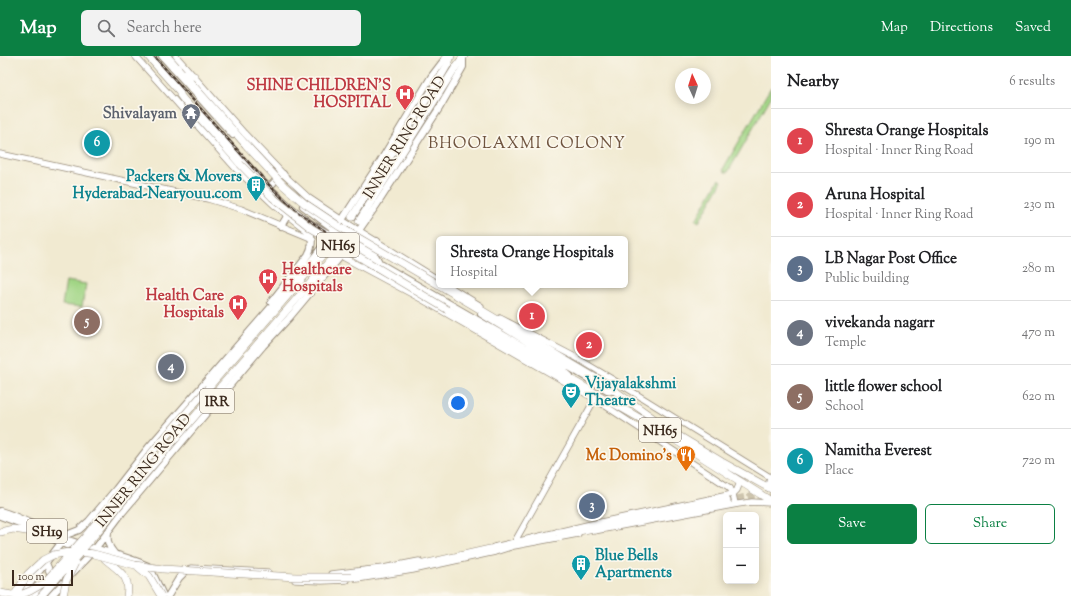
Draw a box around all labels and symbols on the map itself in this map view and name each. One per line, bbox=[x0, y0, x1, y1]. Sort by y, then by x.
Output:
north arrow bbox=[675, 68, 711, 104]
street label: INNER RING ROAD bbox=[359, 72, 452, 203]
place label: SHINE CHILDREN'S HOSPITAL bbox=[247, 76, 392, 114]
hospital icon: SHINE CHILDREN'S HOSPITAL bbox=[394, 83, 416, 111]
temple icon: Shivalayam bbox=[180, 102, 202, 130]
place label: Shivalayam bbox=[103, 104, 178, 125]
pin: 6 bbox=[84, 128, 110, 158]
district label: BHOOLAXMI COLONY bbox=[428, 133, 626, 156]
place label: Packers & Movers Hyderabad-Nearyouu.com bbox=[73, 167, 243, 205]
building icon: Packers & Movers Hyderabad-Nearyouu.com bbox=[245, 174, 267, 202]
road number: NH65 bbox=[317, 233, 359, 257]
place label: Healthcare Hospitals bbox=[282, 260, 352, 298]
hospital icon: Healthcare Hospitals bbox=[257, 267, 279, 295]
place label: Health Care Hospitals bbox=[146, 286, 224, 324]
hospital icon: Health Care Hospitals bbox=[227, 293, 249, 321]
pin: 1 bbox=[519, 301, 545, 331]
pin: 5 bbox=[74, 307, 100, 337]
pin: 2 bbox=[576, 330, 602, 360]
pin: 4 bbox=[158, 352, 184, 382]
place label: Vijayalakshmi Theatre bbox=[585, 374, 677, 412]
theatre icon: Vijayalakshmi Theatre bbox=[560, 381, 582, 409]
road number: IRR bbox=[200, 389, 234, 413]
your location bbox=[448, 393, 468, 413]
street label: INNER RING ROAD bbox=[91, 409, 197, 533]
road number: NH65 bbox=[639, 418, 681, 442]
restaurant icon: Mc Domino's bbox=[675, 444, 697, 472]
place label: Mc Domino's bbox=[586, 446, 672, 467]
pin: 3 bbox=[579, 491, 605, 521]
road number: SH19 bbox=[27, 519, 67, 543]
place label: Blue Bells Apartments bbox=[595, 546, 672, 584]
building icon: Blue Bells Apartments bbox=[570, 553, 592, 581]
scale bar bbox=[12, 568, 73, 587]

